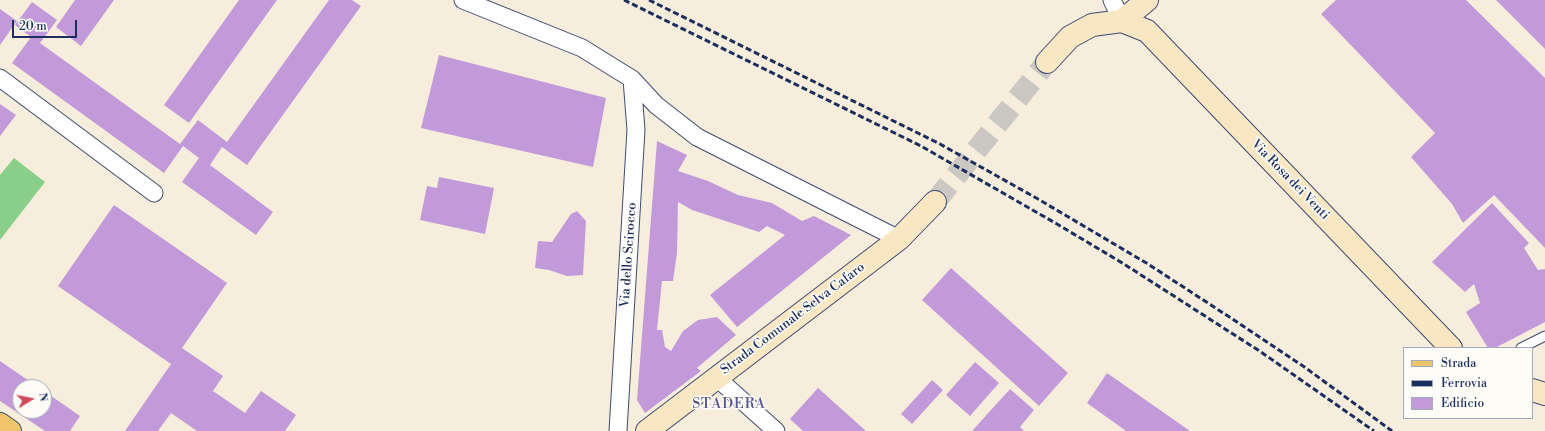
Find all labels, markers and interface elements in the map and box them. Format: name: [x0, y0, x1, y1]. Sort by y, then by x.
scale bar: [14, 12, 79, 38]
text: 20 m: [19, 19, 47, 34]
street label: Via Rosa dei Venti: [1248, 137, 1332, 223]
street label: Via dello Scirocco: [618, 202, 640, 308]
street label: Strada Comunale Selva Cafaro: [718, 260, 868, 378]
legend: [1403, 347, 1533, 419]
text: Strada: [1441, 356, 1476, 371]
text: Ferrovia: [1441, 376, 1487, 391]
north arrow: [12, 379, 52, 419]
text: N: [35, 392, 50, 403]
text: Edificio: [1441, 396, 1484, 411]
district label: STADERA: [692, 397, 766, 413]

